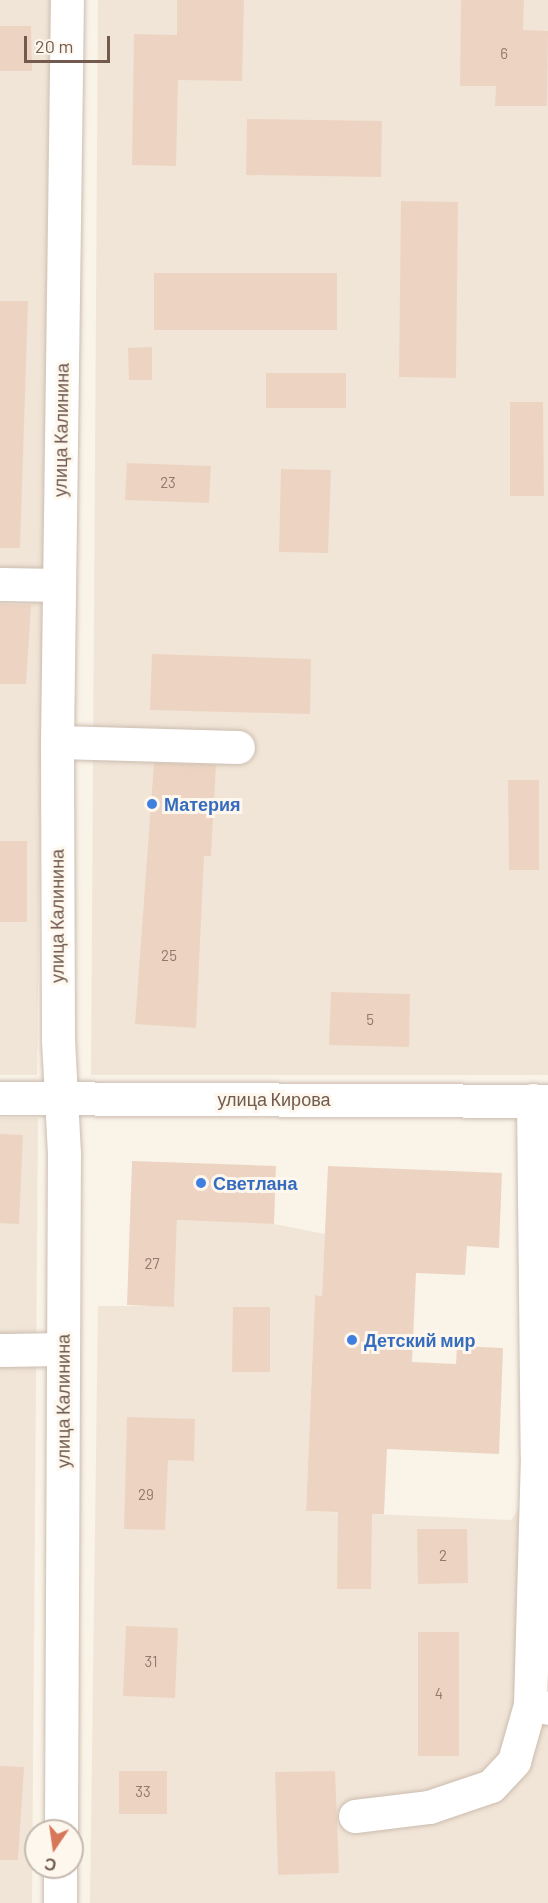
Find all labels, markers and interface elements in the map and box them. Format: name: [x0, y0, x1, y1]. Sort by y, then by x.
scale bar: [27, 24, 112, 62]
text: 20 m: [35, 35, 73, 57]
house number: 6: [500, 45, 508, 63]
street label: улица Калинина: [49, 363, 73, 497]
house number: 23: [160, 474, 176, 492]
place label: Материя: [164, 793, 241, 815]
marker: Материя: [145, 797, 159, 811]
street label: улица Калинина: [46, 849, 68, 983]
house number: 25: [161, 947, 177, 965]
house number: 5: [366, 1011, 374, 1029]
street label: улица Кирова: [217, 1088, 331, 1110]
place label: Светлана: [213, 1172, 298, 1194]
marker: Светлана: [194, 1176, 208, 1190]
house number: 27: [144, 1255, 160, 1273]
place label: Детский мир: [364, 1329, 476, 1351]
marker: Детский мир: [345, 1333, 359, 1347]
street label: улица Калинина: [52, 1334, 74, 1468]
house number: 29: [138, 1486, 154, 1504]
house number: 2: [439, 1547, 447, 1565]
house number: 31: [145, 1653, 157, 1671]
house number: 4: [435, 1685, 443, 1703]
house number: 33: [135, 1783, 151, 1801]
north arrow: [24, 1819, 84, 1879]
text: С: [43, 1855, 58, 1876]

